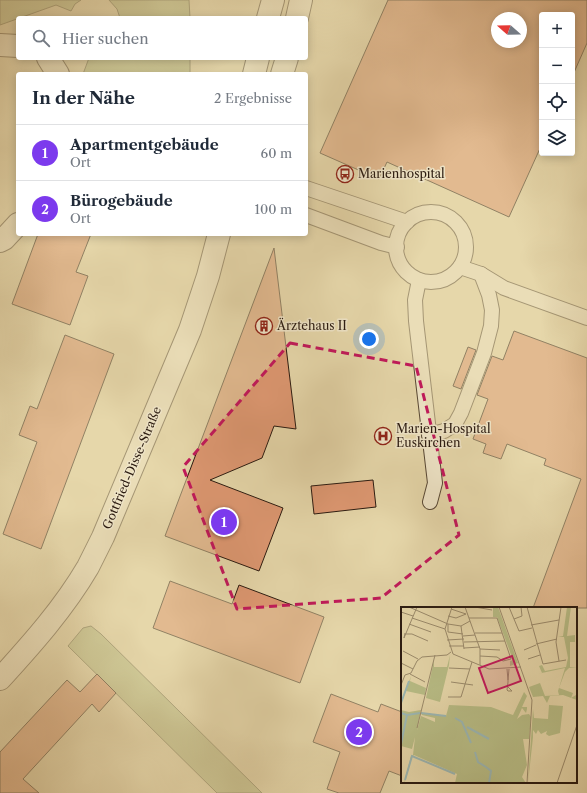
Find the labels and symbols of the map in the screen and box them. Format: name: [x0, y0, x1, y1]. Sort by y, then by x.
north arrow: [491, 12, 527, 48]
bus stop icon: Marienhospital: [335, 164, 355, 184]
place label: Marienhospital: [358, 166, 445, 181]
building icon: Ärztehaus II: [254, 316, 274, 336]
place label: Ärztehaus II: [276, 317, 347, 333]
your location: [359, 329, 379, 349]
street label: Gottfried-Disse-Straße: [99, 404, 164, 531]
place label: Marien-Hospital Euskirchen: [396, 421, 491, 450]
hospital icon: Marien-Hospital Euskirchen: [373, 426, 393, 446]
pin: 1: [211, 507, 237, 537]
inset map: [401, 607, 577, 783]
pin: 2: [346, 717, 372, 747]

